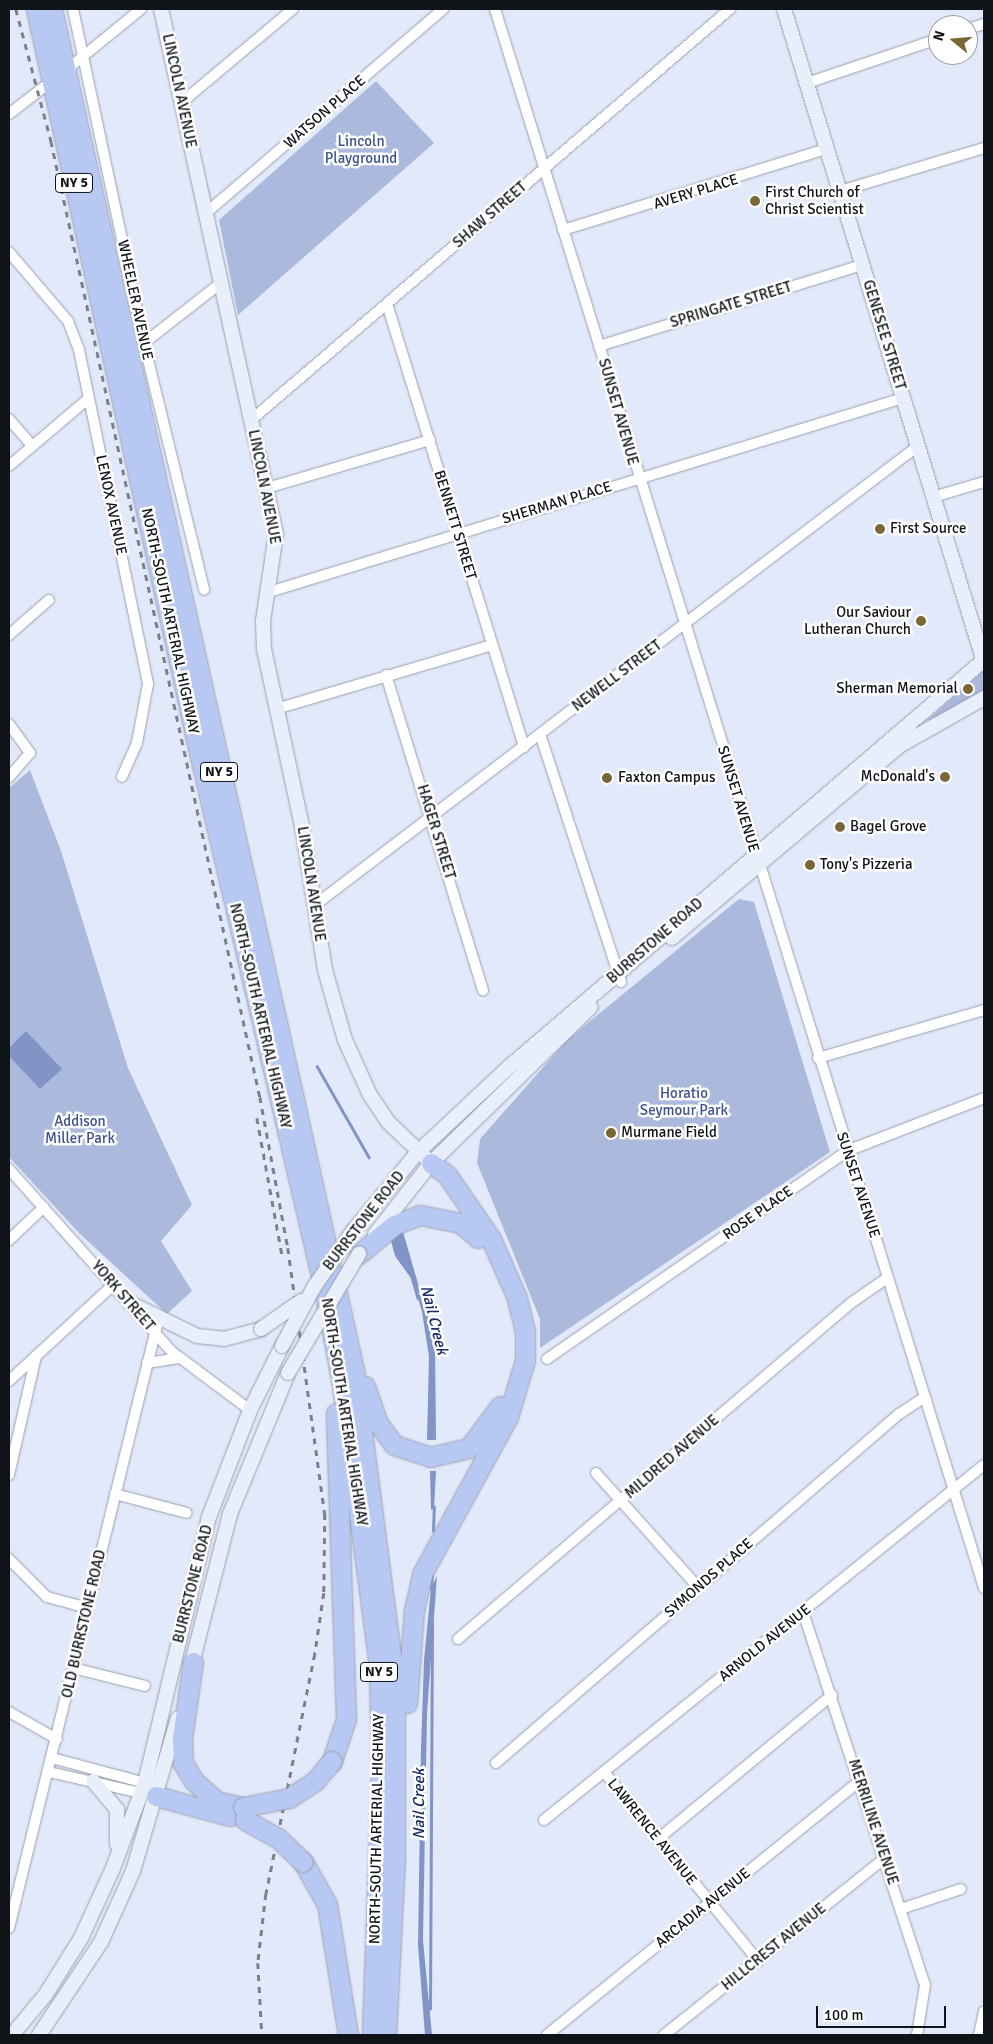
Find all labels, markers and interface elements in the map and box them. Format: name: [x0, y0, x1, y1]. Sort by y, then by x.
north arrow: [928, 15, 978, 65]
text: N: [930, 29, 949, 43]
street label: LINCOLN AVENUE: [158, 32, 200, 150]
street label: WATSON PLACE: [280, 72, 370, 152]
park label: Lincoln Playground: [325, 132, 397, 167]
street label: AVERY PLACE: [651, 171, 741, 213]
road number: NY 5: [54, 172, 94, 194]
street label: SHAW STREET: [449, 178, 531, 252]
place label: First Church of Christ Scientist: [765, 183, 864, 218]
marker: First Church of Christ Scientist: [749, 195, 761, 207]
street label: WHEELER AVENUE: [113, 238, 157, 362]
street label: SPRINGATE STREET: [668, 278, 794, 332]
street label: GENESEE STREET: [859, 278, 909, 392]
street label: SUNSET AVENUE: [594, 357, 642, 467]
street label: LINCOLN AVENUE: [244, 428, 284, 546]
street label: LENOX AVENUE: [92, 453, 130, 557]
street label: BENNETT STREET: [430, 468, 480, 582]
street label: SHERMAN PLACE: [500, 478, 614, 528]
street label: NORTH-SOUTH ARTERIAL HIGHWAY: [137, 506, 203, 736]
place label: First Source: [890, 520, 967, 538]
marker: First Source: [874, 523, 886, 535]
place label: Our Saviour Lutheran Church: [804, 603, 911, 638]
marker: Our Saviour Lutheran Church: [915, 615, 927, 627]
street label: NEWELL STREET: [569, 637, 665, 715]
place label: Sherman Memorial: [836, 680, 958, 698]
marker: Sherman Memorial: [962, 683, 974, 695]
street label: SUNSET AVENUE: [713, 744, 763, 854]
road number: NY 5: [199, 760, 239, 784]
place label: McDonald's: [861, 768, 935, 786]
place label: Faxton Campus: [618, 769, 715, 787]
marker: Faxton Campus: [600, 771, 614, 785]
marker: McDonald's: [939, 771, 951, 783]
street label: HAGER STREET: [413, 782, 459, 882]
place label: Bagel Grove: [850, 818, 926, 836]
marker: Bagel Grove: [834, 821, 846, 833]
street label: LINCOLN AVENUE: [293, 825, 329, 943]
place label: Tony's Pizzeria: [820, 856, 913, 874]
marker: Tony's Pizzeria: [804, 859, 816, 871]
street label: BURRSTONE ROAD: [603, 894, 707, 988]
street label: NORTH-SOUTH ARTERIAL HIGHWAY: [225, 902, 295, 1130]
park label: Horatio Seymour Park: [640, 1084, 728, 1119]
park label: Addison Miller Park: [45, 1112, 115, 1147]
place label: Murmane Field: [621, 1124, 717, 1142]
marker: Murmane Field: [605, 1127, 617, 1139]
street label: SUNSET AVENUE: [832, 1130, 884, 1240]
street label: BURRSTONE ROAD: [320, 1168, 408, 1274]
street label: ROSE PLACE: [719, 1182, 797, 1244]
street label: YORK STREET: [88, 1257, 158, 1335]
water label: Nail Creek: [416, 1283, 452, 1357]
street label: NORTH-SOUTH ARTERIAL HIGHWAY: [317, 1297, 371, 1527]
street label: MILDRED AVENUE: [621, 1411, 723, 1503]
street label: BURRSTONE ROAD: [170, 1523, 216, 1645]
street label: SYMONDS PLACE: [661, 1535, 757, 1621]
street label: OLD BURRSTONE ROAD: [58, 1548, 110, 1700]
street label: ARNOLD AVENUE: [715, 1600, 815, 1686]
road number: NY 5: [359, 1660, 399, 1684]
street label: NORTH-SOUTH ARTERIAL HIGHWAY: [366, 1714, 388, 1944]
street label: MERRILINE AVENUE: [844, 1757, 902, 1887]
water label: Nail Creek: [409, 1769, 429, 1839]
street label: LAWRENCE AVENUE: [603, 1775, 701, 1889]
street label: ARCADIA AVENUE: [652, 1864, 754, 1952]
street label: HILLCREST AVENUE: [718, 1899, 830, 1995]
scale bar: [818, 1996, 948, 2028]
text: 100 m: [824, 2006, 864, 2024]

